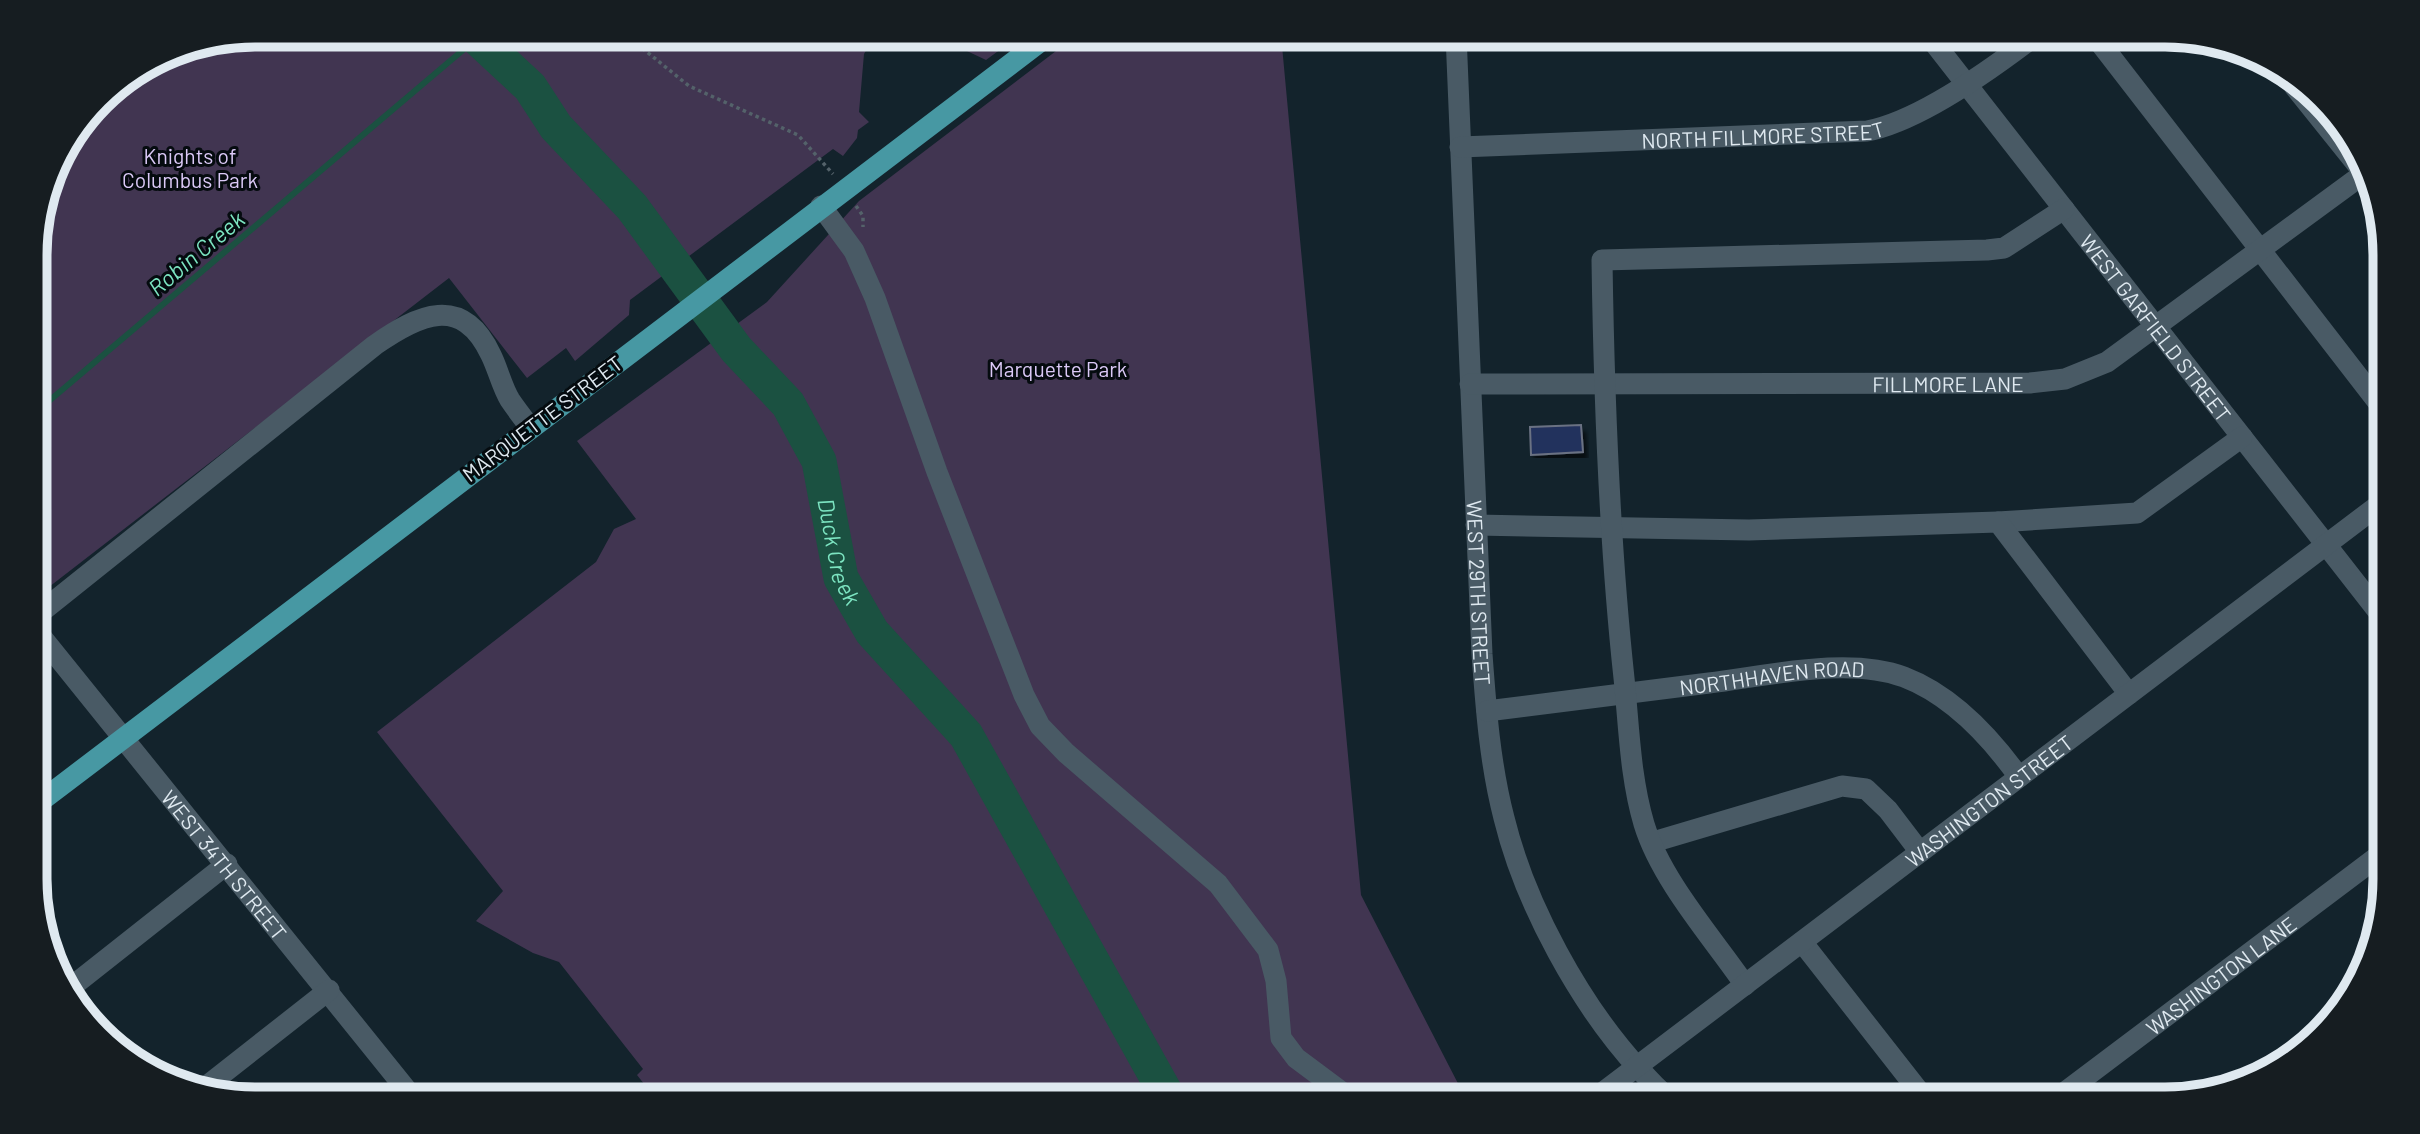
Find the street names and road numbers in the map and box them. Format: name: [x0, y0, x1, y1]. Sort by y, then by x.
street label: NORTH FILLMORE STREET: [1641, 115, 1887, 152]
street label: WEST GARFIELD STREET: [2076, 229, 2237, 426]
street label: MARQUETTE STREET: [457, 350, 627, 486]
street label: FILLMORE LANE: [1872, 371, 2024, 396]
street label: WEST 29TH STREET: [1463, 500, 1497, 686]
street label: NORTHHAVEN ROAD: [1678, 655, 1865, 699]
street label: WASHINGTON STREET: [1900, 729, 2077, 872]
street label: WEST 34TH STREET: [157, 784, 293, 944]
street label: WASHINGTON LANE: [2141, 910, 2300, 1040]

